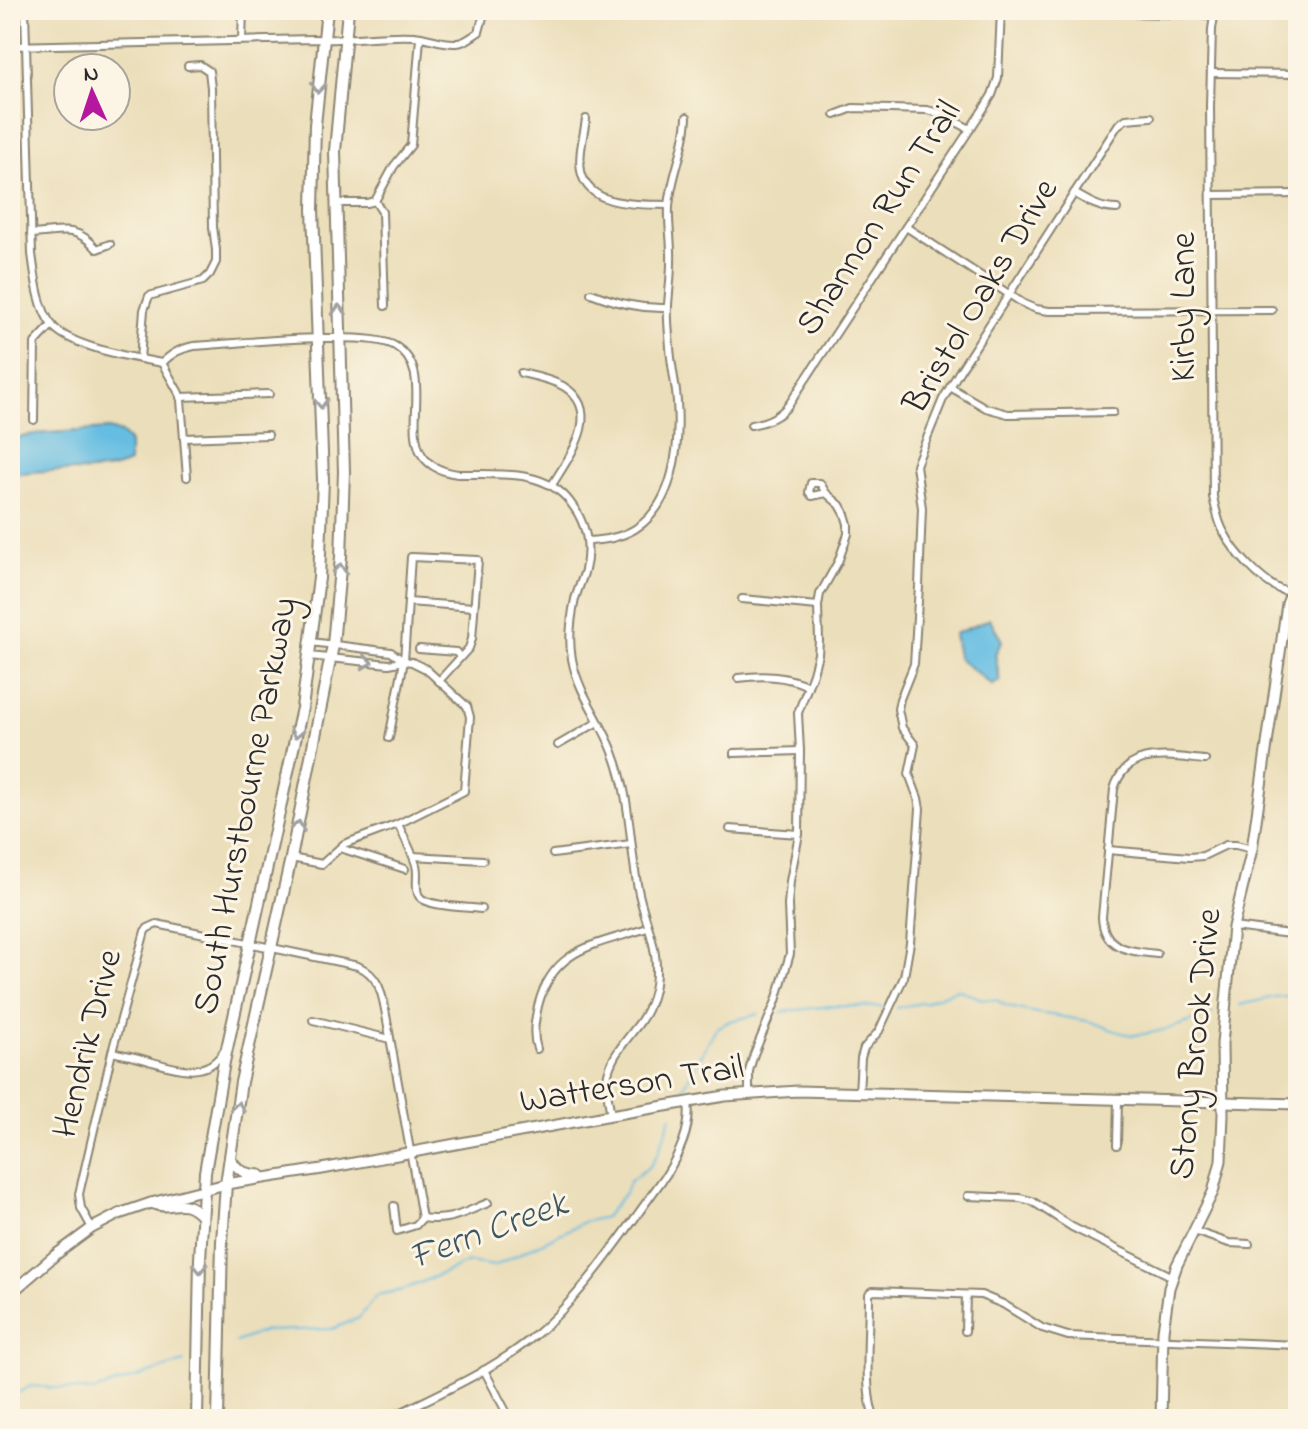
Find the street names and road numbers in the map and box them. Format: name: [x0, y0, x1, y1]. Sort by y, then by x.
street label: Shannon Run Trail: [784, 91, 976, 347]
street label: Bristol Oaks Drive: [890, 168, 1074, 426]
street label: Kirby Lane: [1159, 231, 1212, 382]
street label: South Hurstbourne Parkway: [181, 593, 313, 1019]
street label: Stony Brook Drive: [1156, 905, 1238, 1182]
street label: Hendrik Drive: [40, 943, 138, 1144]
street label: Watterson Trail: [516, 1042, 748, 1130]

